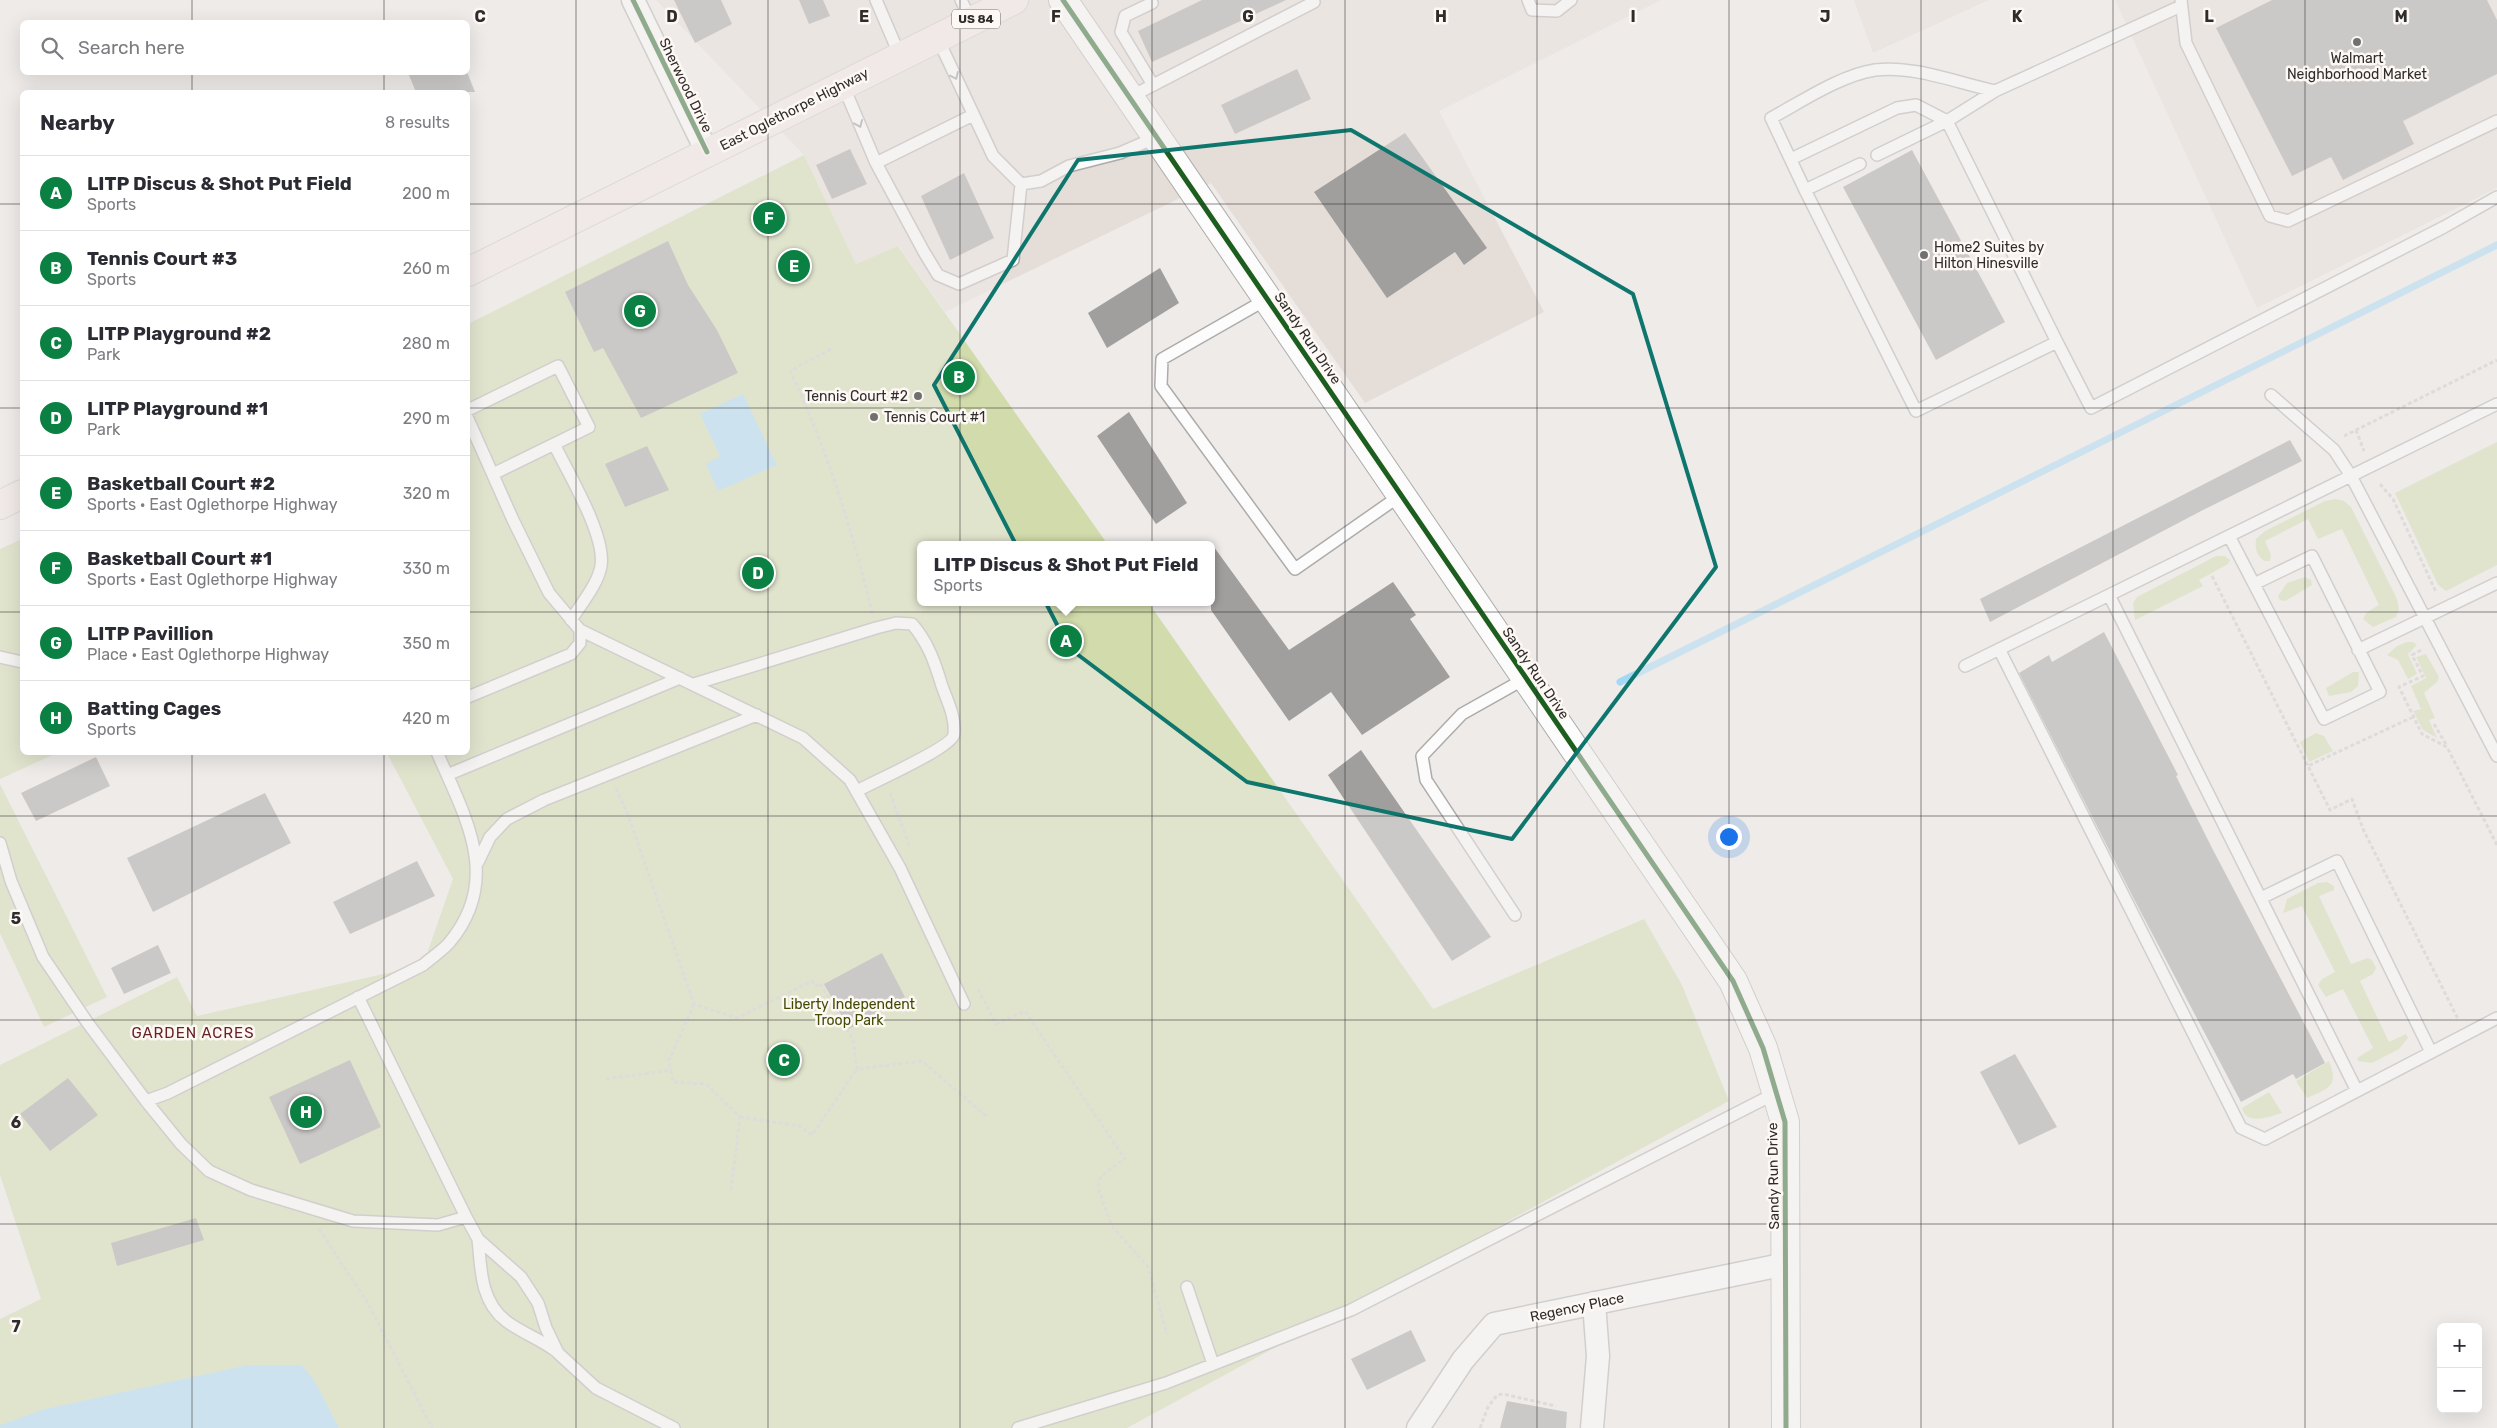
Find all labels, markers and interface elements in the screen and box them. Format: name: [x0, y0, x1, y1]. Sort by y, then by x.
text: C: [474, 7, 486, 26]
text: D: [666, 7, 678, 26]
text: E: [859, 7, 869, 26]
text: F: [1051, 7, 1061, 26]
text: G: [1242, 7, 1254, 26]
text: H: [1435, 7, 1447, 26]
text: I: [1630, 7, 1636, 26]
text: J: [1820, 7, 1830, 26]
text: K: [2012, 7, 2023, 26]
text: L: [2204, 7, 2214, 26]
text: M: [2394, 7, 2408, 26]
road number: US 84: [952, 10, 1000, 28]
search box: [20, 20, 470, 75]
icon: search: [38, 34, 66, 62]
street label: Sherwood Drive: [655, 35, 716, 135]
text: Search here: [78, 36, 185, 59]
marker: Walmart Neighborhood Market: [2351, 36, 2363, 48]
place label: Walmart Neighborhood Market: [2287, 50, 2428, 83]
street label: East Oglethorpe Highway: [717, 64, 872, 154]
one-way arrow: [949, 71, 960, 80]
text: Nearby: [40, 110, 115, 135]
text: 8 results: [385, 113, 450, 132]
one-way arrow: [853, 119, 864, 128]
text: LITP Discus & Shot Put Field: [87, 172, 352, 195]
text: A: [50, 184, 62, 203]
text: 200 m: [402, 184, 450, 203]
text: Sports: [87, 195, 136, 214]
pin: F: [753, 199, 785, 237]
place label: Home2 Suites by Hilton Hinesville: [1934, 239, 2044, 272]
text: Tennis Court #3: [87, 247, 237, 270]
pin: E: [778, 247, 810, 285]
marker: Home2 Suites by Hilton Hinesville: [1918, 249, 1930, 261]
text: B: [50, 259, 62, 278]
text: 260 m: [403, 259, 450, 278]
text: Sports: [87, 270, 136, 289]
street label: Sandy Run Drive: [1271, 289, 1345, 388]
pin: G: [624, 292, 656, 330]
text: LITP Playground #2: [87, 322, 271, 345]
text: C: [50, 334, 62, 353]
text: 280 m: [402, 334, 450, 353]
text: Park: [87, 345, 120, 364]
pin: B: [943, 358, 975, 396]
place label: Tennis Court #2: [804, 388, 908, 405]
marker: Tennis Court #2: [912, 390, 924, 402]
text: LITP Playground #1: [87, 397, 268, 420]
text: D: [50, 409, 62, 428]
text: 290 m: [403, 409, 450, 428]
place label: Tennis Court #1: [884, 409, 985, 426]
marker: Tennis Court #1: [868, 411, 880, 423]
text: Park: [87, 420, 120, 439]
text: Basketball Court #2: [87, 472, 275, 495]
text: E: [51, 484, 61, 503]
text: 320 m: [403, 484, 450, 503]
text: Sports · East Oglethorpe Highway: [87, 495, 338, 514]
popup: [917, 541, 1215, 606]
text: Basketball Court #1: [87, 547, 272, 570]
text: LITP Discus & Shot Put Field: [934, 553, 1198, 576]
pin: D: [742, 554, 774, 592]
text: F: [51, 559, 61, 578]
text: 330 m: [402, 559, 450, 578]
text: Sports · East Oglethorpe Highway: [87, 570, 338, 589]
text: Sports: [934, 576, 983, 595]
text: LITP Pavillion: [87, 622, 213, 645]
pin: A: [1050, 622, 1082, 660]
street label: Sandy Run Drive: [1499, 624, 1573, 723]
text: G: [50, 634, 62, 653]
text: 350 m: [403, 634, 450, 653]
text: Place · East Oglethorpe Highway: [87, 645, 329, 664]
text: Batting Cages: [87, 697, 221, 720]
text: H: [50, 709, 62, 728]
text: 420 m: [402, 709, 450, 728]
text: Sports: [87, 720, 136, 739]
your location: [1716, 824, 1742, 850]
text: 5: [11, 909, 21, 928]
park label: Liberty Independent Troop Park: [783, 996, 916, 1029]
district label: GARDEN ACRES: [131, 1024, 255, 1042]
pin: C: [768, 1041, 800, 1079]
pin: H: [290, 1093, 322, 1131]
text: 6: [11, 1113, 21, 1132]
street label: Sandy Run Drive: [1764, 1122, 1783, 1230]
street label: Regency Place: [1529, 1289, 1626, 1326]
text: 7: [11, 1317, 21, 1336]
map controls: [2437, 1323, 2482, 1413]
button: +: [2437, 1323, 2482, 1368]
button: −: [2437, 1368, 2482, 1413]

